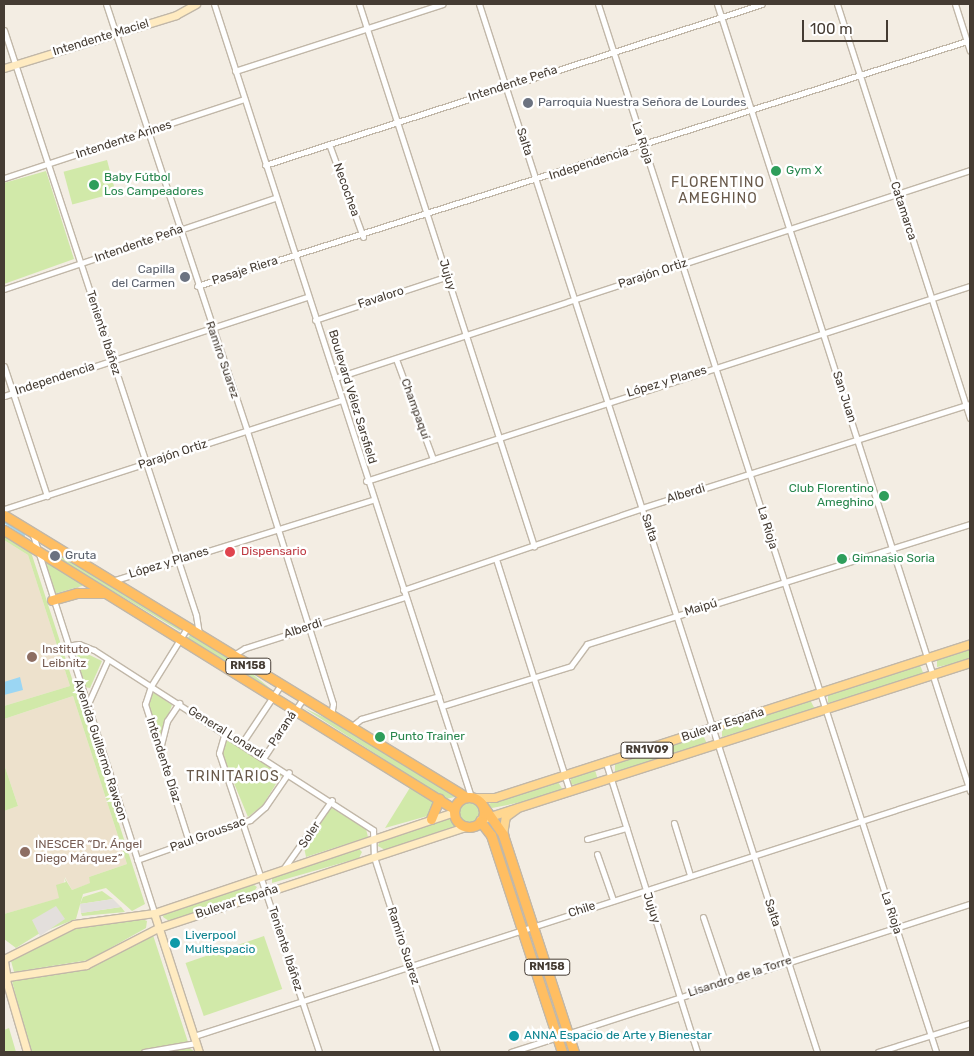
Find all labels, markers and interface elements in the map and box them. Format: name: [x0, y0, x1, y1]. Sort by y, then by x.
scale bar: [804, 10, 890, 42]
street label: Intendente Maciel: [51, 17, 151, 59]
text: 100 m: [810, 20, 852, 38]
street label: Intendente Peña: [467, 63, 559, 105]
place label: Parroquia Nuestra Señora de Lourdes: [538, 96, 746, 110]
marker: Parroquia Nuestra Señora de Lourdes: [522, 97, 534, 109]
street label: Intendente Arines: [74, 118, 174, 162]
street label: La Rioja: [628, 120, 656, 166]
street label: Salta: [513, 126, 535, 158]
street label: Independencia: [547, 144, 631, 184]
street label: Necochea: [330, 161, 362, 219]
place label: Gym X: [786, 164, 822, 178]
marker: Gym X: [770, 165, 782, 177]
place label: Baby Fútbol Los Campeadores: [104, 171, 204, 199]
district label: FLORENTINO AMEGHINO: [670, 175, 766, 208]
marker: Baby Fútbol Los Campeadores: [88, 179, 100, 191]
street label: Catamarca: [887, 180, 919, 242]
street label: Intendente Peña: [93, 222, 185, 266]
street label: Pasaje Riera: [210, 254, 280, 288]
street label: Parajón Ortiz: [617, 256, 689, 292]
street label: Jujuy: [435, 258, 459, 292]
place label: Capilla del Carmen: [111, 263, 175, 291]
marker: Capilla del Carmen: [179, 271, 191, 283]
street label: Favaloro: [356, 284, 406, 312]
street label: Teniente Ibáñez: [83, 289, 123, 377]
street label: Ramiro Suarez: [202, 319, 242, 401]
street label: Boulevard Vélez Sarsfield: [325, 328, 379, 466]
street label: Independencia: [13, 359, 97, 399]
street label: López y Planes: [625, 363, 709, 401]
street label: San Juan: [829, 370, 859, 424]
street label: Champaquí: [397, 377, 433, 441]
street label: Parajón Ortiz: [137, 437, 209, 473]
street label: Alberdi: [665, 481, 707, 507]
place label: Club Florentino Ameghino: [789, 482, 874, 510]
marker: Club Florentino Ameghino: [878, 490, 890, 502]
street label: La Rioja: [754, 505, 780, 551]
street label: Salta: [638, 512, 660, 544]
street label: López y Planes: [127, 544, 211, 582]
marker: Dispensario: [223, 545, 237, 559]
place label: Dispensario: [241, 545, 307, 559]
place label: Gruta: [65, 549, 96, 563]
marker: Gruta: [49, 550, 61, 562]
place label: Gimnasio Soria: [852, 552, 935, 566]
marker: Gimnasio Soria: [836, 553, 848, 565]
street label: Maipú: [683, 596, 719, 620]
street label: Alberdi: [282, 616, 324, 642]
place label: Instituto Leibnitz: [42, 643, 90, 671]
marker: Instituto Leibnitz: [26, 651, 38, 663]
road number: RN158: [224, 658, 272, 674]
street label: Avenida Guillermo Rawson: [70, 677, 130, 823]
street label: General Lonardi: [185, 704, 267, 762]
street label: Bulevar España: [680, 705, 766, 745]
street label: Paraná: [266, 709, 300, 749]
street label: Intendente Díaz: [142, 716, 184, 804]
place label: Punto Trainer: [390, 730, 465, 744]
marker: Punto Trainer: [374, 731, 386, 743]
road number: RN1V09: [620, 742, 674, 758]
district label: TRINITARIOS: [185, 769, 281, 785]
street label: Paul Groussac: [168, 815, 248, 855]
street label: Soler: [296, 819, 324, 851]
place label: INESCER “Dr. Ángel Diego Márquez”: [35, 838, 142, 866]
marker: INESCER “Dr. Ángel Diego Márquez”: [19, 846, 31, 858]
street label: Bulevar España: [194, 882, 280, 922]
street label: La Rioja: [877, 890, 905, 936]
street label: Jujuy: [639, 891, 663, 925]
street label: Salta: [761, 897, 783, 929]
street label: Chile: [567, 899, 597, 921]
street label: Teniente Ibáñez: [265, 905, 305, 993]
street label: Ramiro Suarez: [384, 905, 422, 987]
place label: Liverpool Multiespacio: [185, 929, 255, 957]
marker: Liverpool Multiespacio: [169, 937, 181, 949]
street label: Lisandro de la Torre: [686, 953, 794, 1001]
road number: RN158: [523, 959, 571, 976]
place label: ANNA Espacio de Arte y Bienestar: [524, 1029, 713, 1043]
marker: ANNA Espacio de Arte y Bienestar: [508, 1030, 520, 1042]

